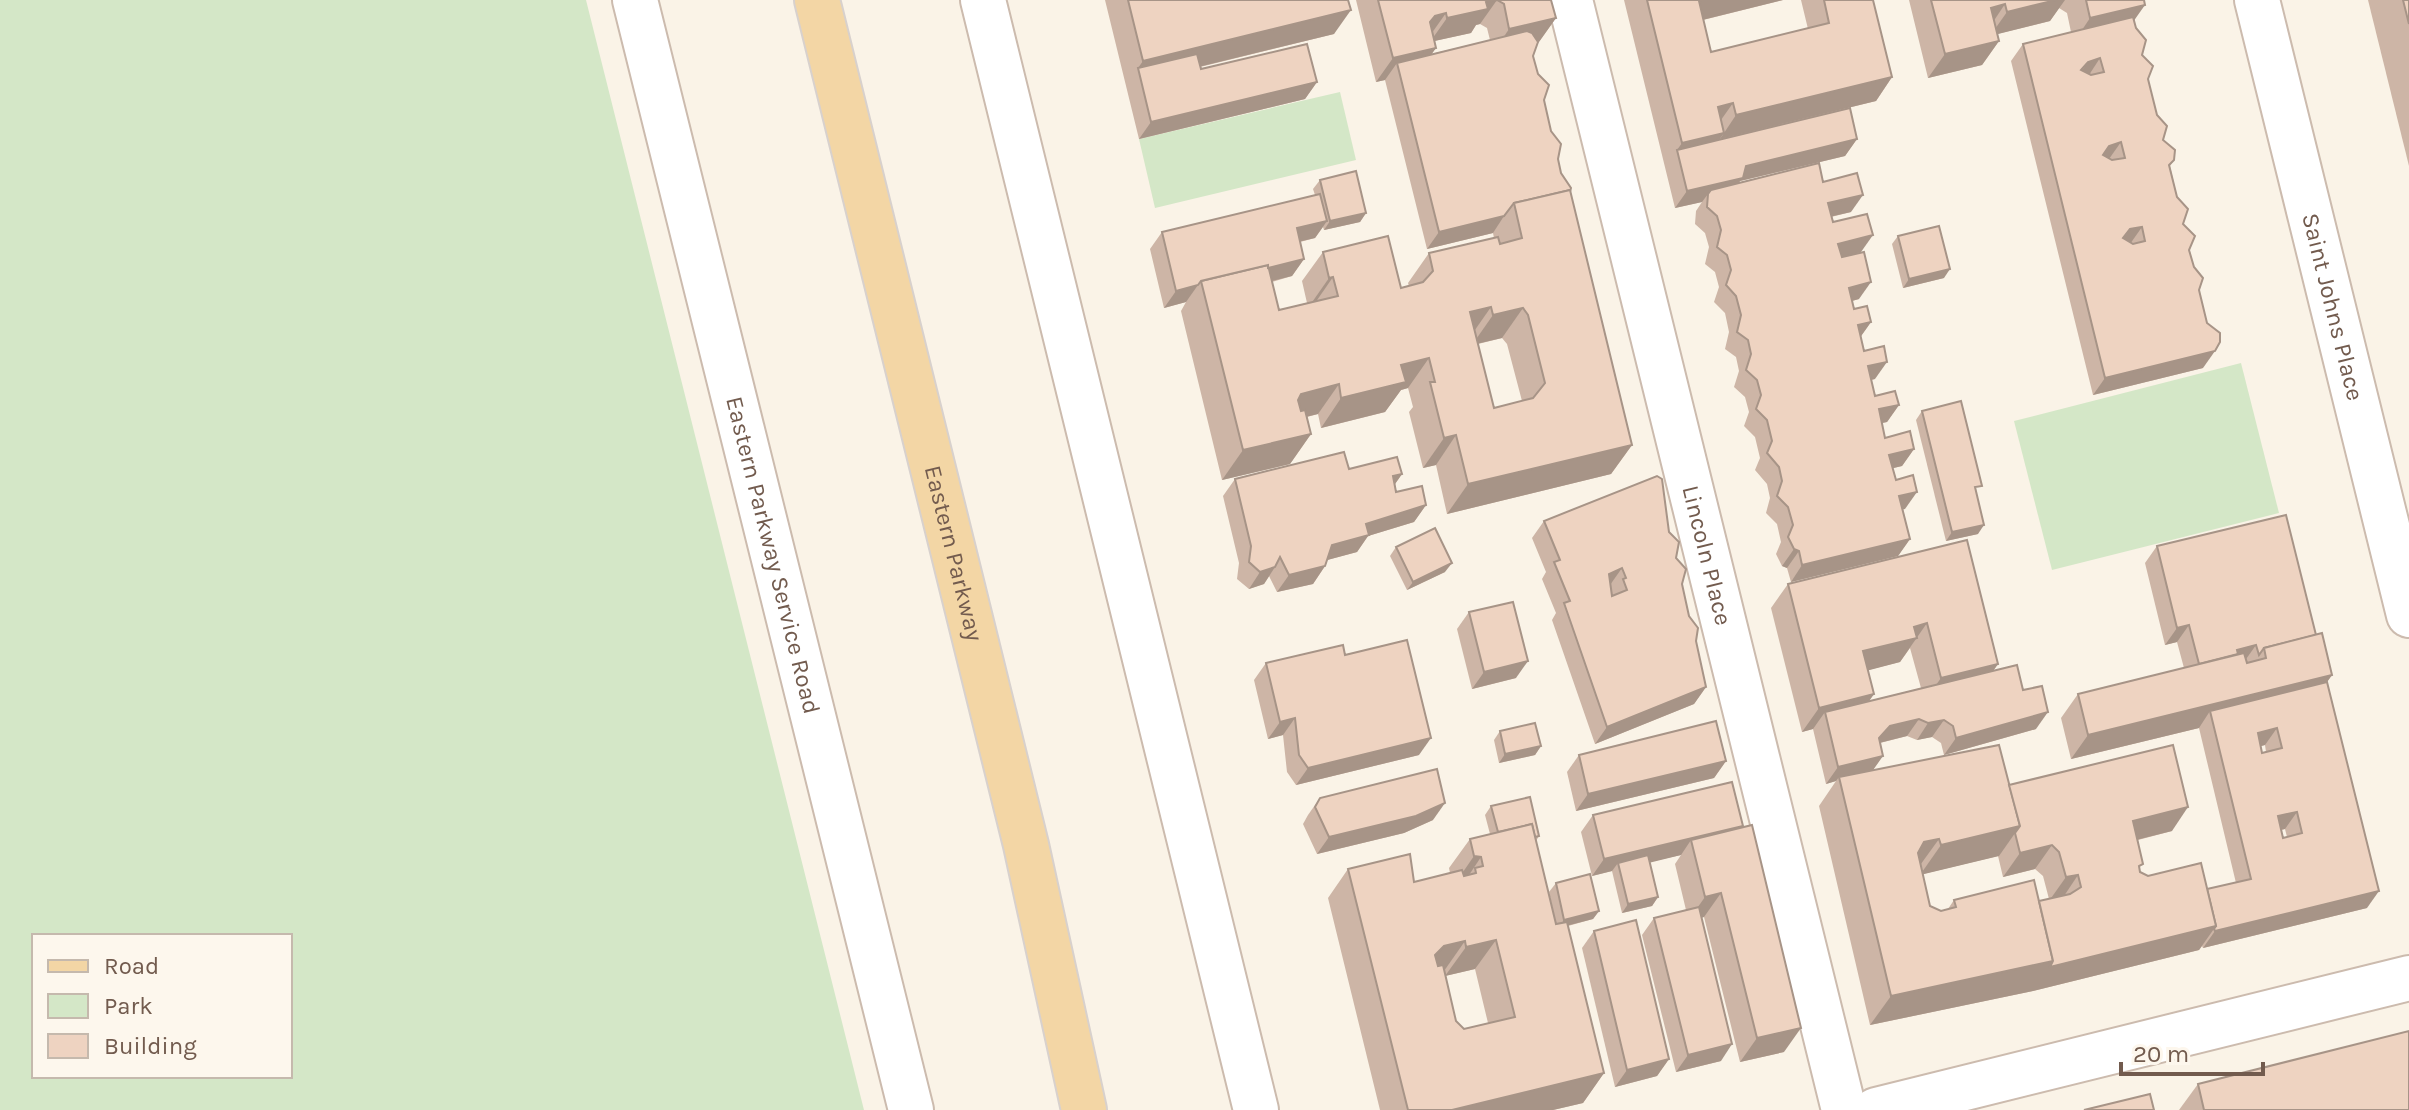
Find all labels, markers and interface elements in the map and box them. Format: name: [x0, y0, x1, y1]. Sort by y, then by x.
street label: Saint Johns Place: [2296, 210, 2369, 403]
street label: Eastern Parkway Service Road: [720, 393, 826, 717]
street label: Eastern Parkway: [919, 463, 989, 644]
street label: Lincoln Place: [1676, 482, 1738, 628]
legend: [32, 934, 292, 1078]
text: Road: [104, 952, 159, 980]
text: Park: [104, 992, 153, 1020]
scale bar: [2121, 1026, 2263, 1076]
text: Building: [104, 1032, 197, 1060]
text: 20 m: [2133, 1040, 2189, 1068]

